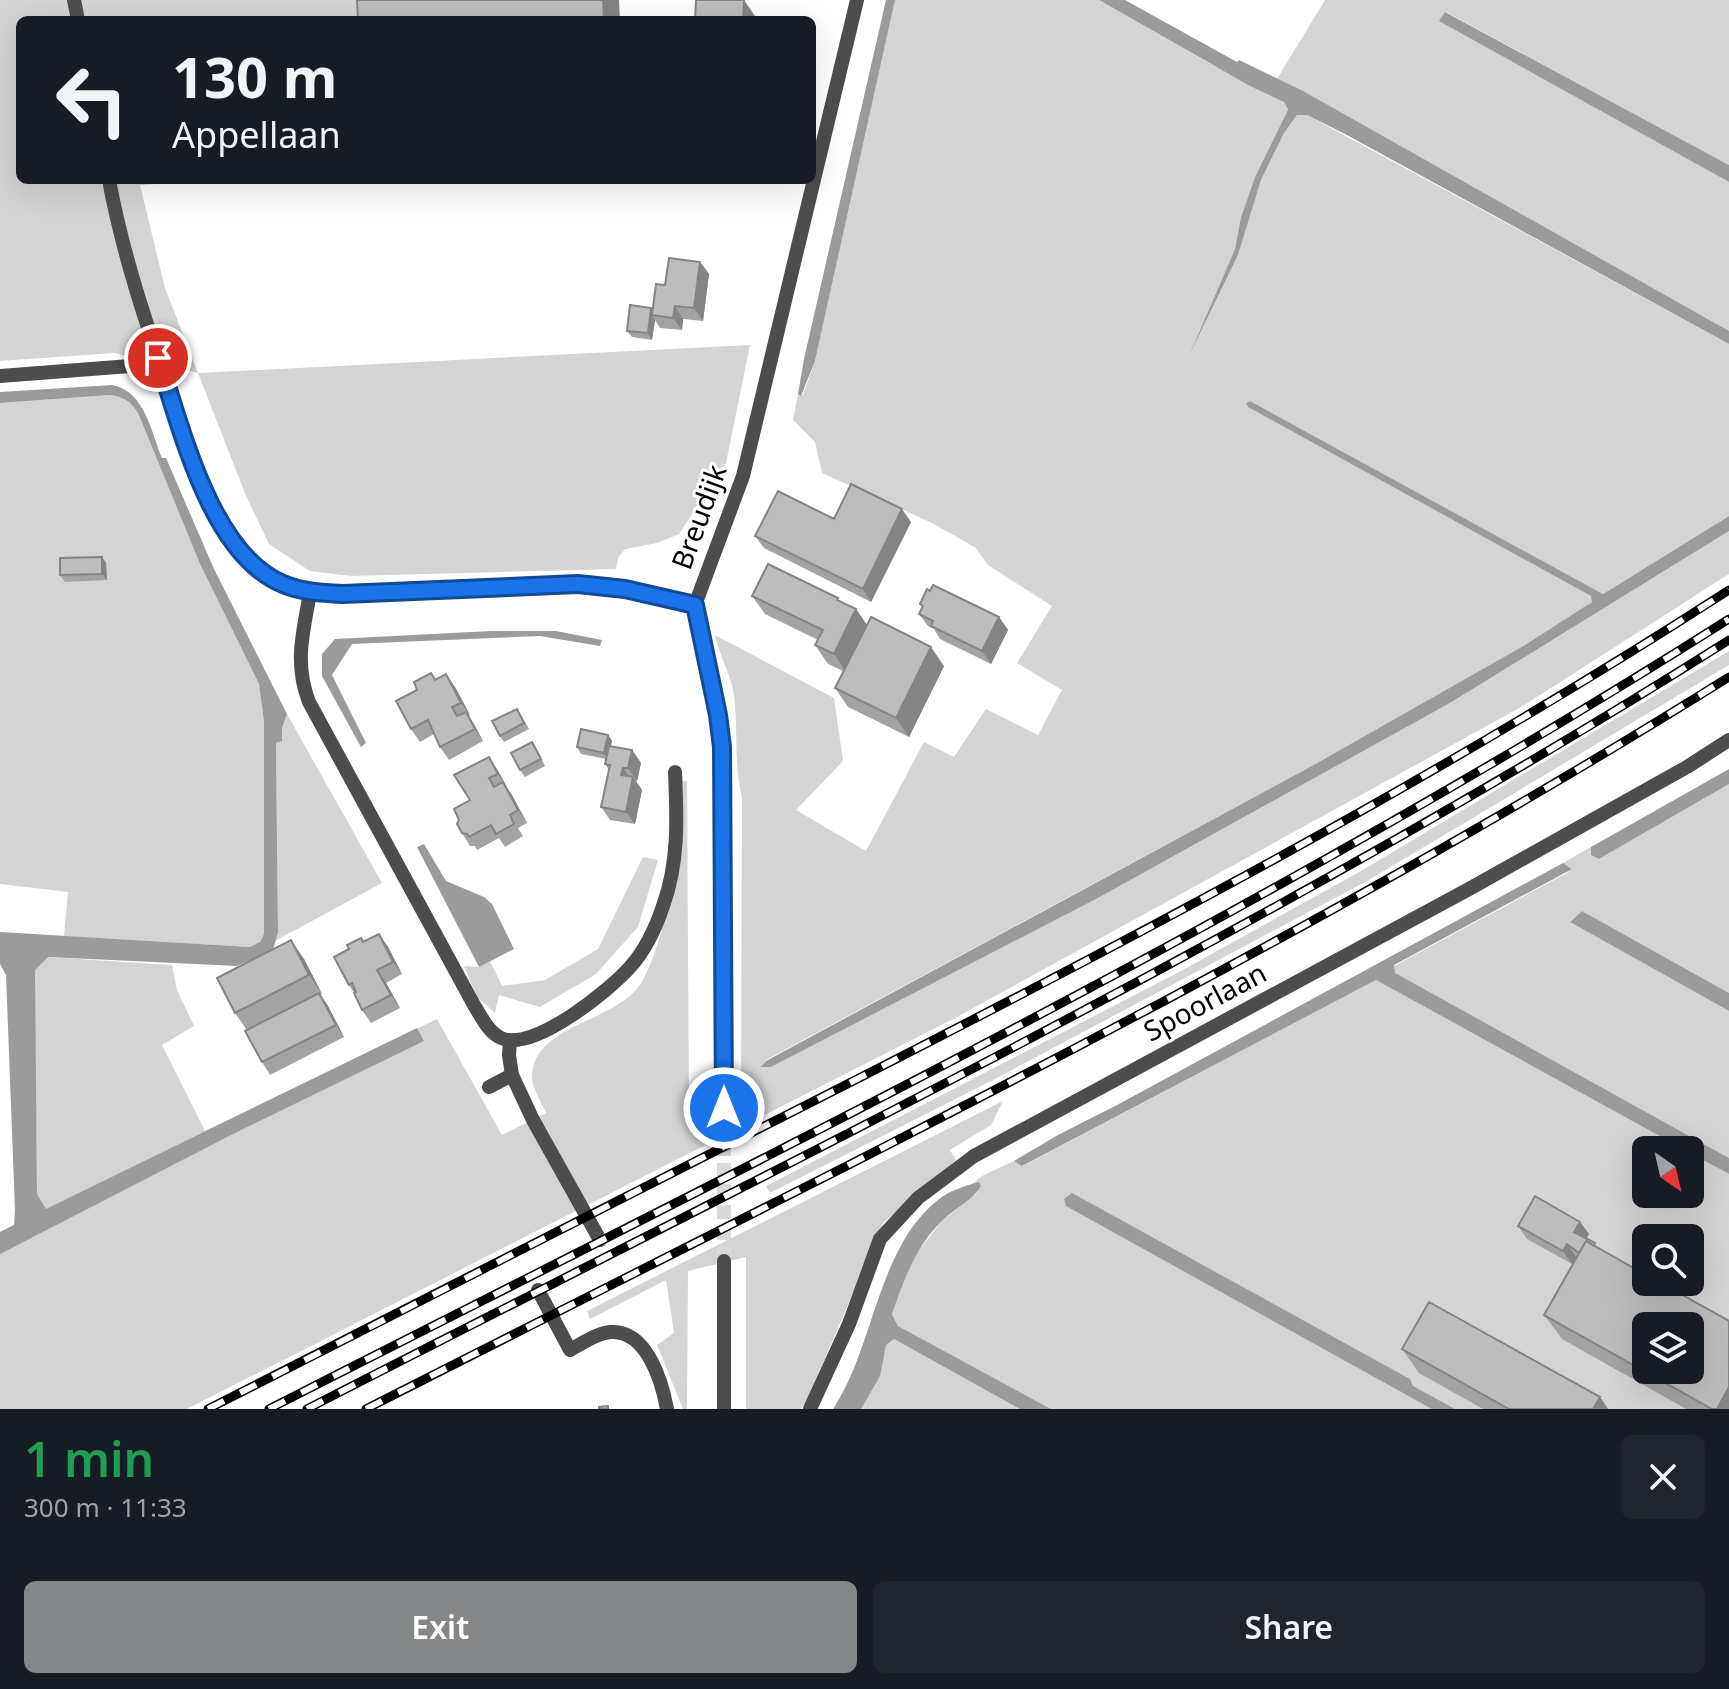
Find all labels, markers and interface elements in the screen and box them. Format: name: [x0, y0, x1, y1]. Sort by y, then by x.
text: 130 m: [172, 38, 337, 114]
icon: left: [40, 48, 144, 152]
text: Appellaan: [172, 110, 341, 159]
pin: [124, 324, 192, 392]
icon: arrive: [136, 336, 180, 380]
street label: Breudijk: [662, 459, 735, 574]
street label: Spoorlaan: [1136, 953, 1273, 1049]
position arrow: [682, 1066, 766, 1150]
north arrow: [1632, 1136, 1704, 1208]
map controls: [1632, 1136, 1704, 1384]
button: search: [1632, 1224, 1704, 1296]
button: layers: [1632, 1312, 1704, 1384]
text: 1 min: [24, 1426, 154, 1491]
button: close: [1621, 1435, 1705, 1519]
text: 300 m · 11:33: [24, 1489, 187, 1525]
button: Exit: [24, 1581, 857, 1673]
button: Share: [873, 1581, 1705, 1673]

